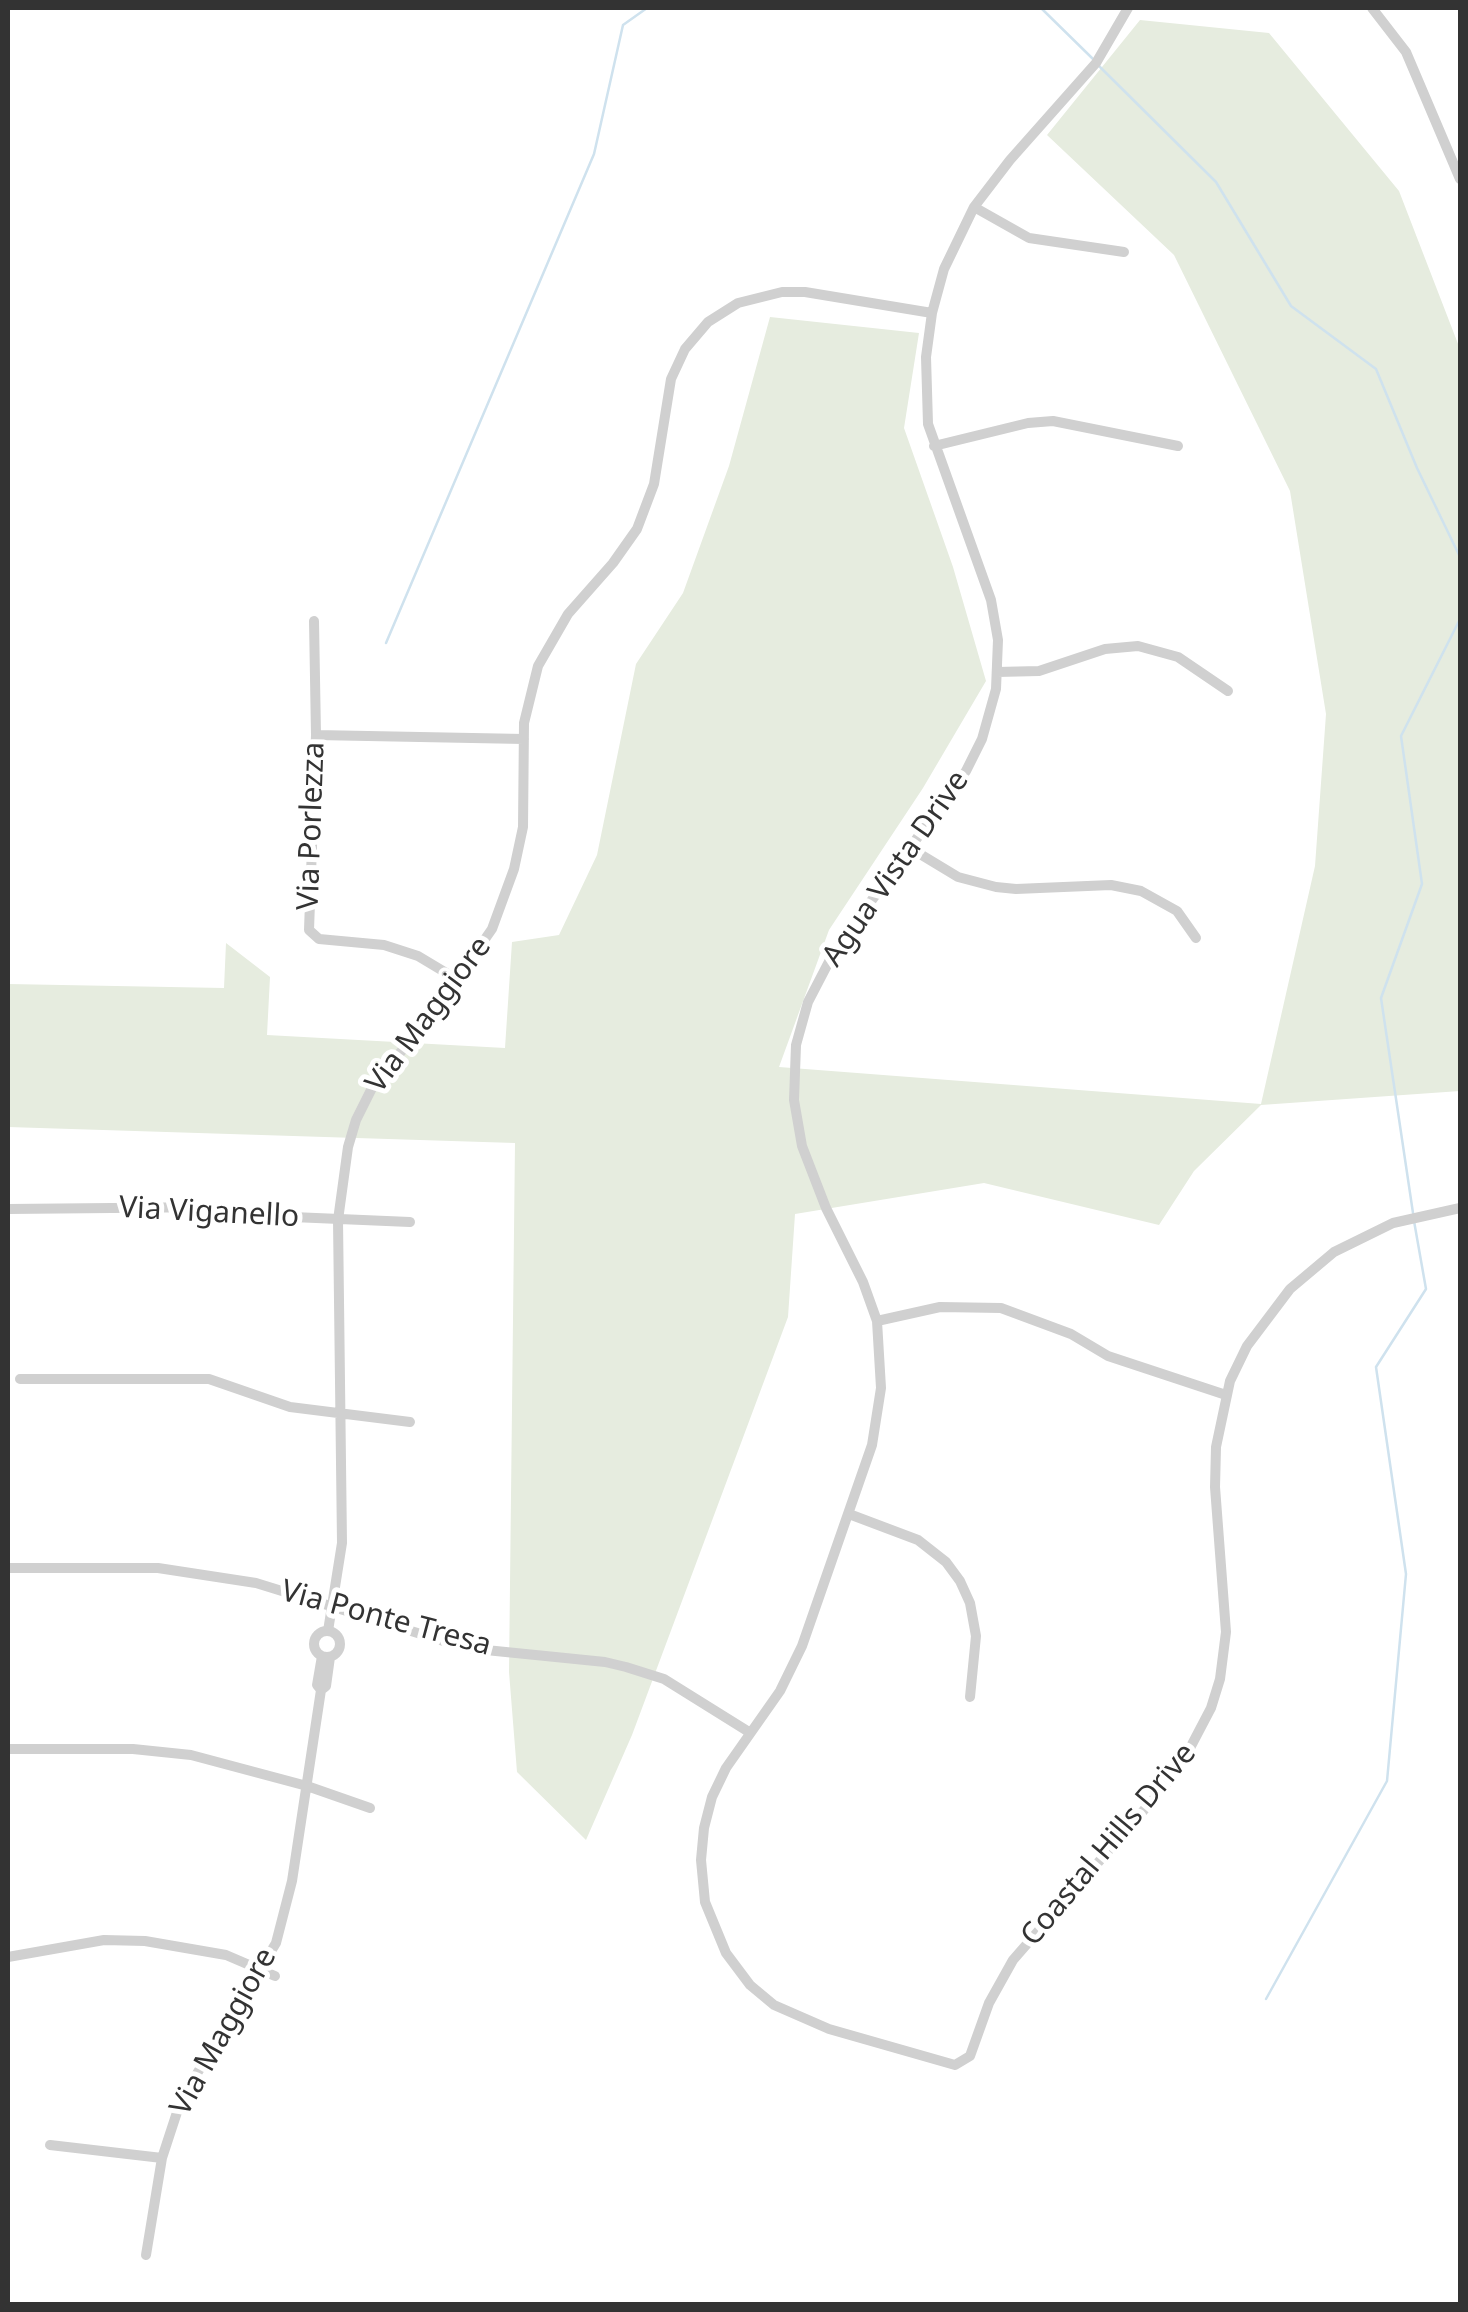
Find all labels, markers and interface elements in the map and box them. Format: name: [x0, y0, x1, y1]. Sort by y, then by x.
street label: Via Porlezza: [291, 741, 333, 911]
street label: Agua Vista Drive: [815, 764, 977, 974]
street label: Via Maggiore: [359, 930, 499, 1100]
street label: Via Viganello: [118, 1190, 300, 1236]
street label: Via Ponte Tresa: [277, 1574, 495, 1664]
street label: Coastal Hills Drive: [1014, 1736, 1204, 1954]
street label: Via Maggiore: [163, 1942, 285, 2122]

